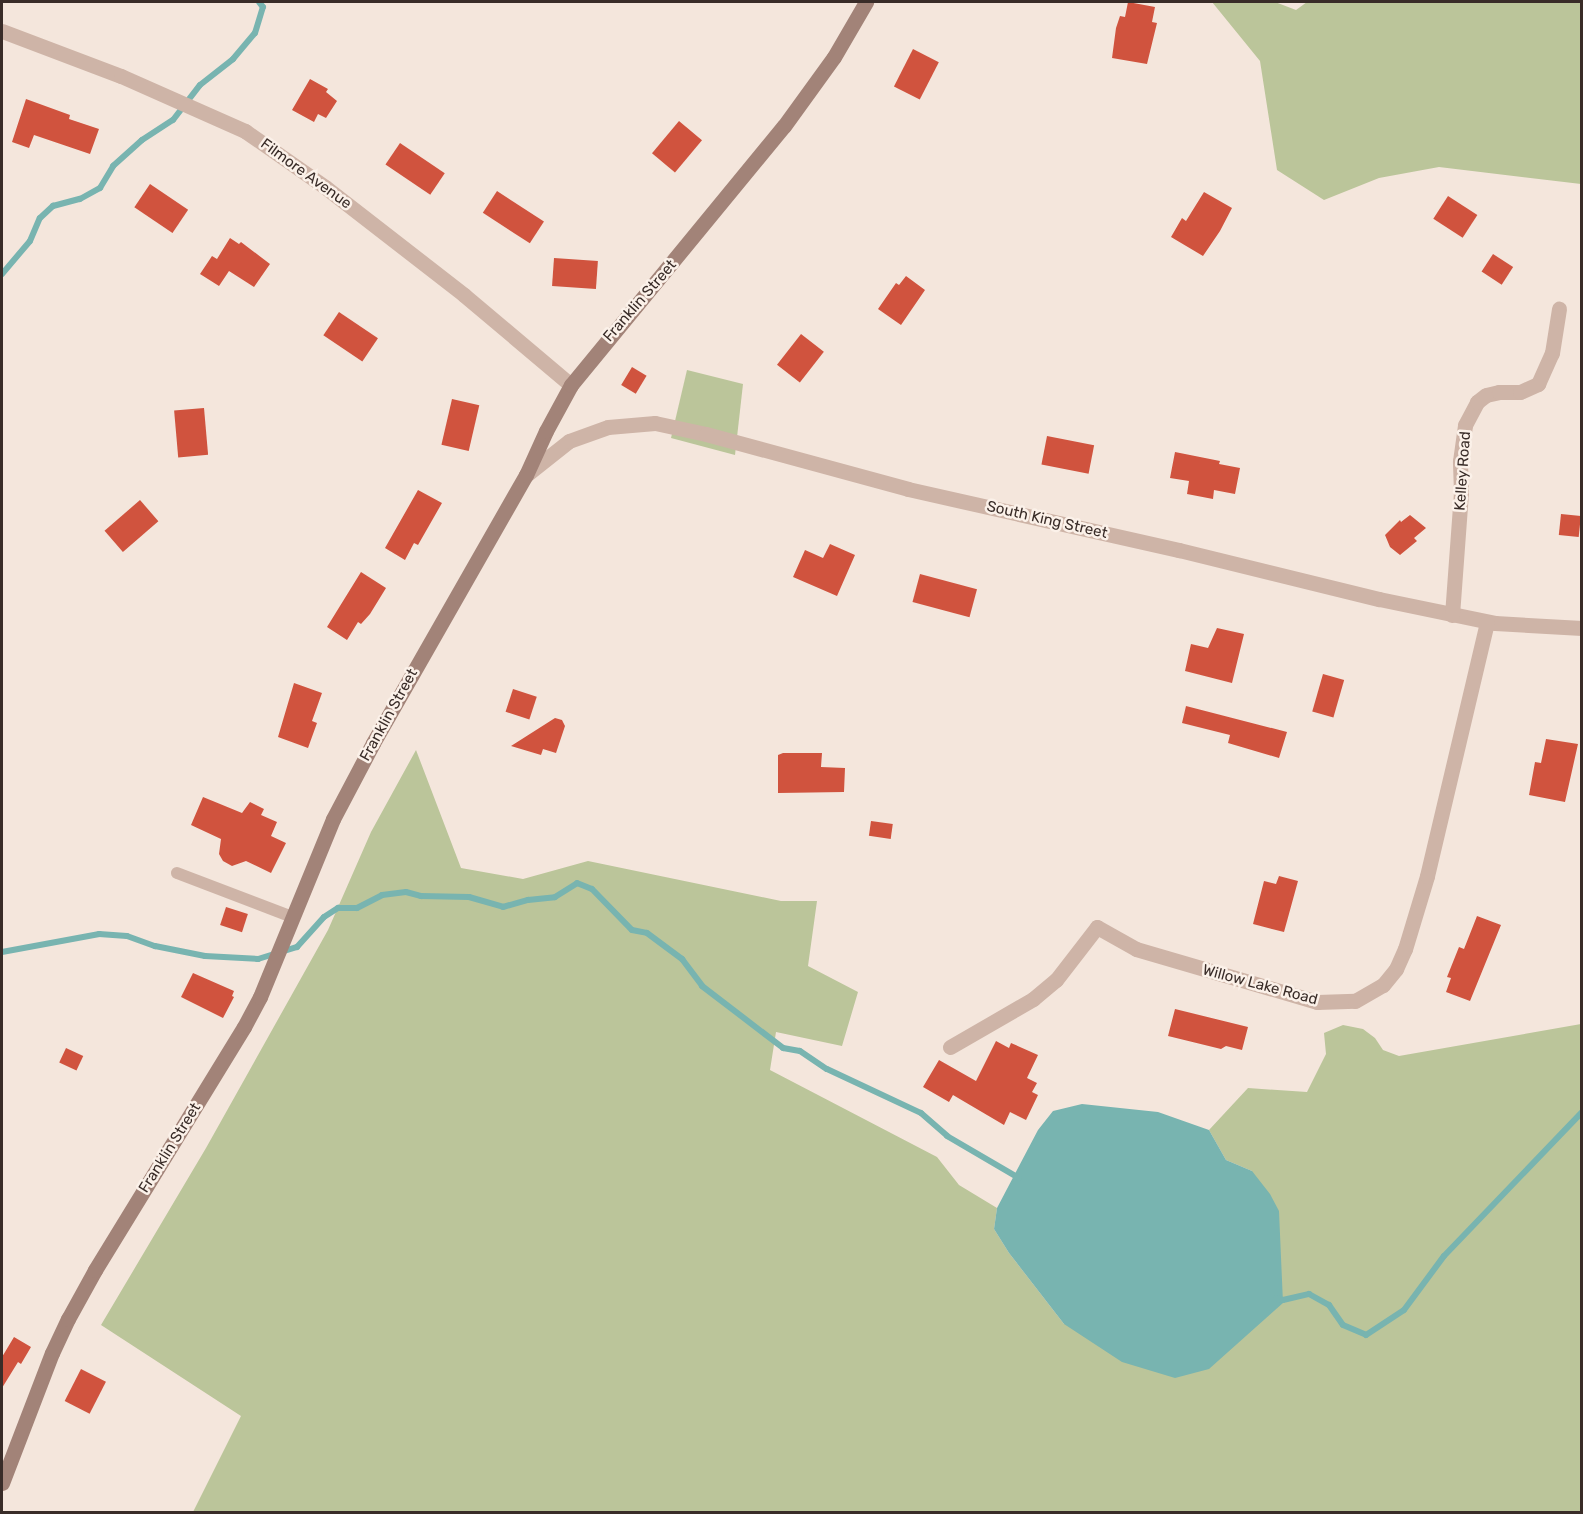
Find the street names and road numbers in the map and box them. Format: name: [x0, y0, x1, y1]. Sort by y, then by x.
street label: Filmore Avenue: [257, 135, 355, 213]
street label: Franklin Street: [600, 256, 680, 346]
street label: Kelley Road: [1451, 431, 1475, 511]
street label: South King Street: [985, 497, 1109, 543]
street label: Franklin Street: [356, 666, 422, 764]
street label: Willow Lake Road: [1200, 961, 1320, 1009]
street label: Franklin Street: [135, 1100, 205, 1196]

